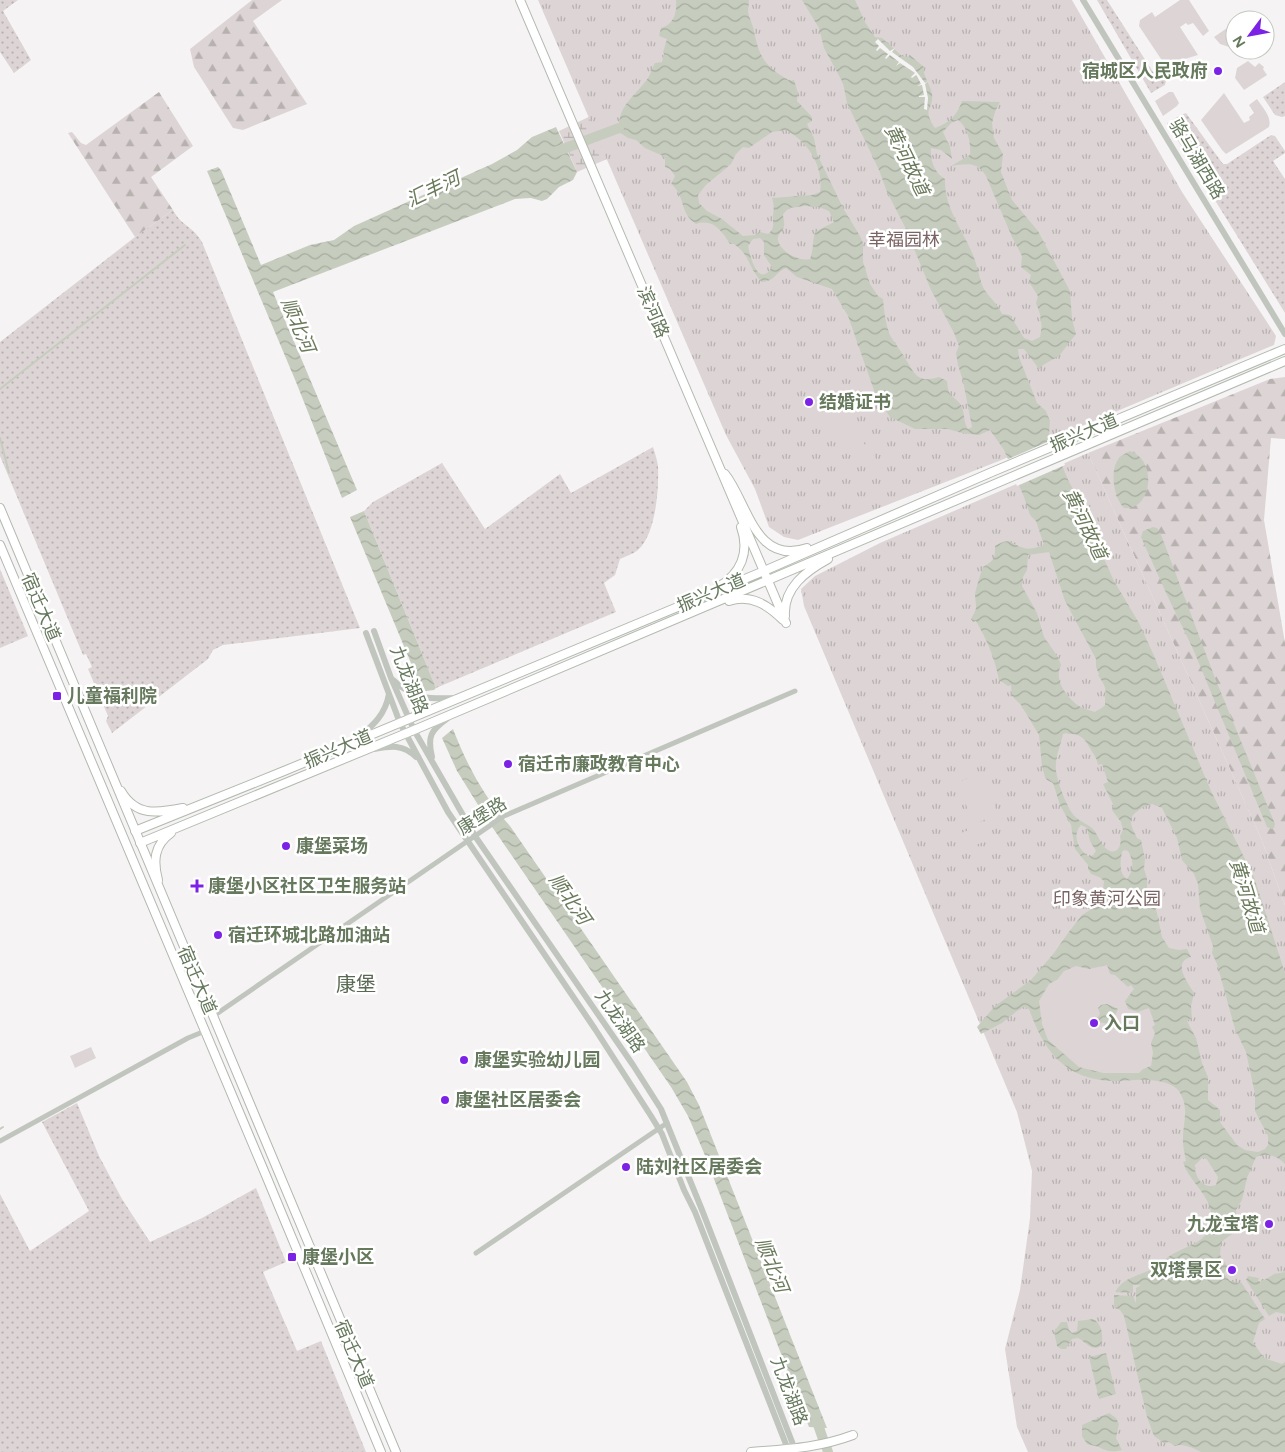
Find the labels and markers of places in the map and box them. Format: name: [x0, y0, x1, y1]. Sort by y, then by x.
place label: 宿城区人民政府: [1082, 60, 1208, 82]
marker: 宿城区人民政府: [1212, 65, 1224, 77]
place label: 结婚证书: [819, 391, 891, 413]
marker: 结婚证书: [803, 396, 815, 408]
place label: 儿童福利院: [67, 685, 157, 707]
marker: 儿童福利院: [51, 690, 63, 702]
place label: 宿迁市廉政教育中心: [518, 753, 680, 775]
marker: 宿迁市廉政教育中心: [502, 758, 514, 770]
place label: 康堡菜场: [296, 835, 368, 857]
marker: 康堡菜场: [280, 840, 292, 852]
place label: 康堡小区社区卫生服务站: [208, 875, 406, 897]
marker: 康堡小区社区卫生服务站: [190, 879, 204, 893]
place label: 宿迁环城北路加油站: [228, 924, 390, 946]
marker: 宿迁环城北路加油站: [212, 929, 224, 941]
place label: 入口: [1104, 1012, 1140, 1034]
marker: 入口: [1088, 1017, 1100, 1029]
place label: 康堡实验幼儿园: [474, 1049, 600, 1071]
marker: 康堡实验幼儿园: [458, 1054, 470, 1066]
place label: 康堡社区居委会: [455, 1089, 581, 1111]
marker: 康堡社区居委会: [439, 1094, 451, 1106]
place label: 陆刘社区居委会: [636, 1156, 762, 1178]
marker: 陆刘社区居委会: [620, 1161, 632, 1173]
place label: 九龙宝塔: [1187, 1213, 1259, 1235]
marker: 九龙宝塔: [1263, 1218, 1275, 1230]
place label: 康堡小区: [302, 1246, 374, 1268]
marker: 康堡小区: [286, 1251, 298, 1263]
place label: 双塔景区: [1150, 1259, 1222, 1281]
marker: 双塔景区: [1226, 1264, 1238, 1276]

